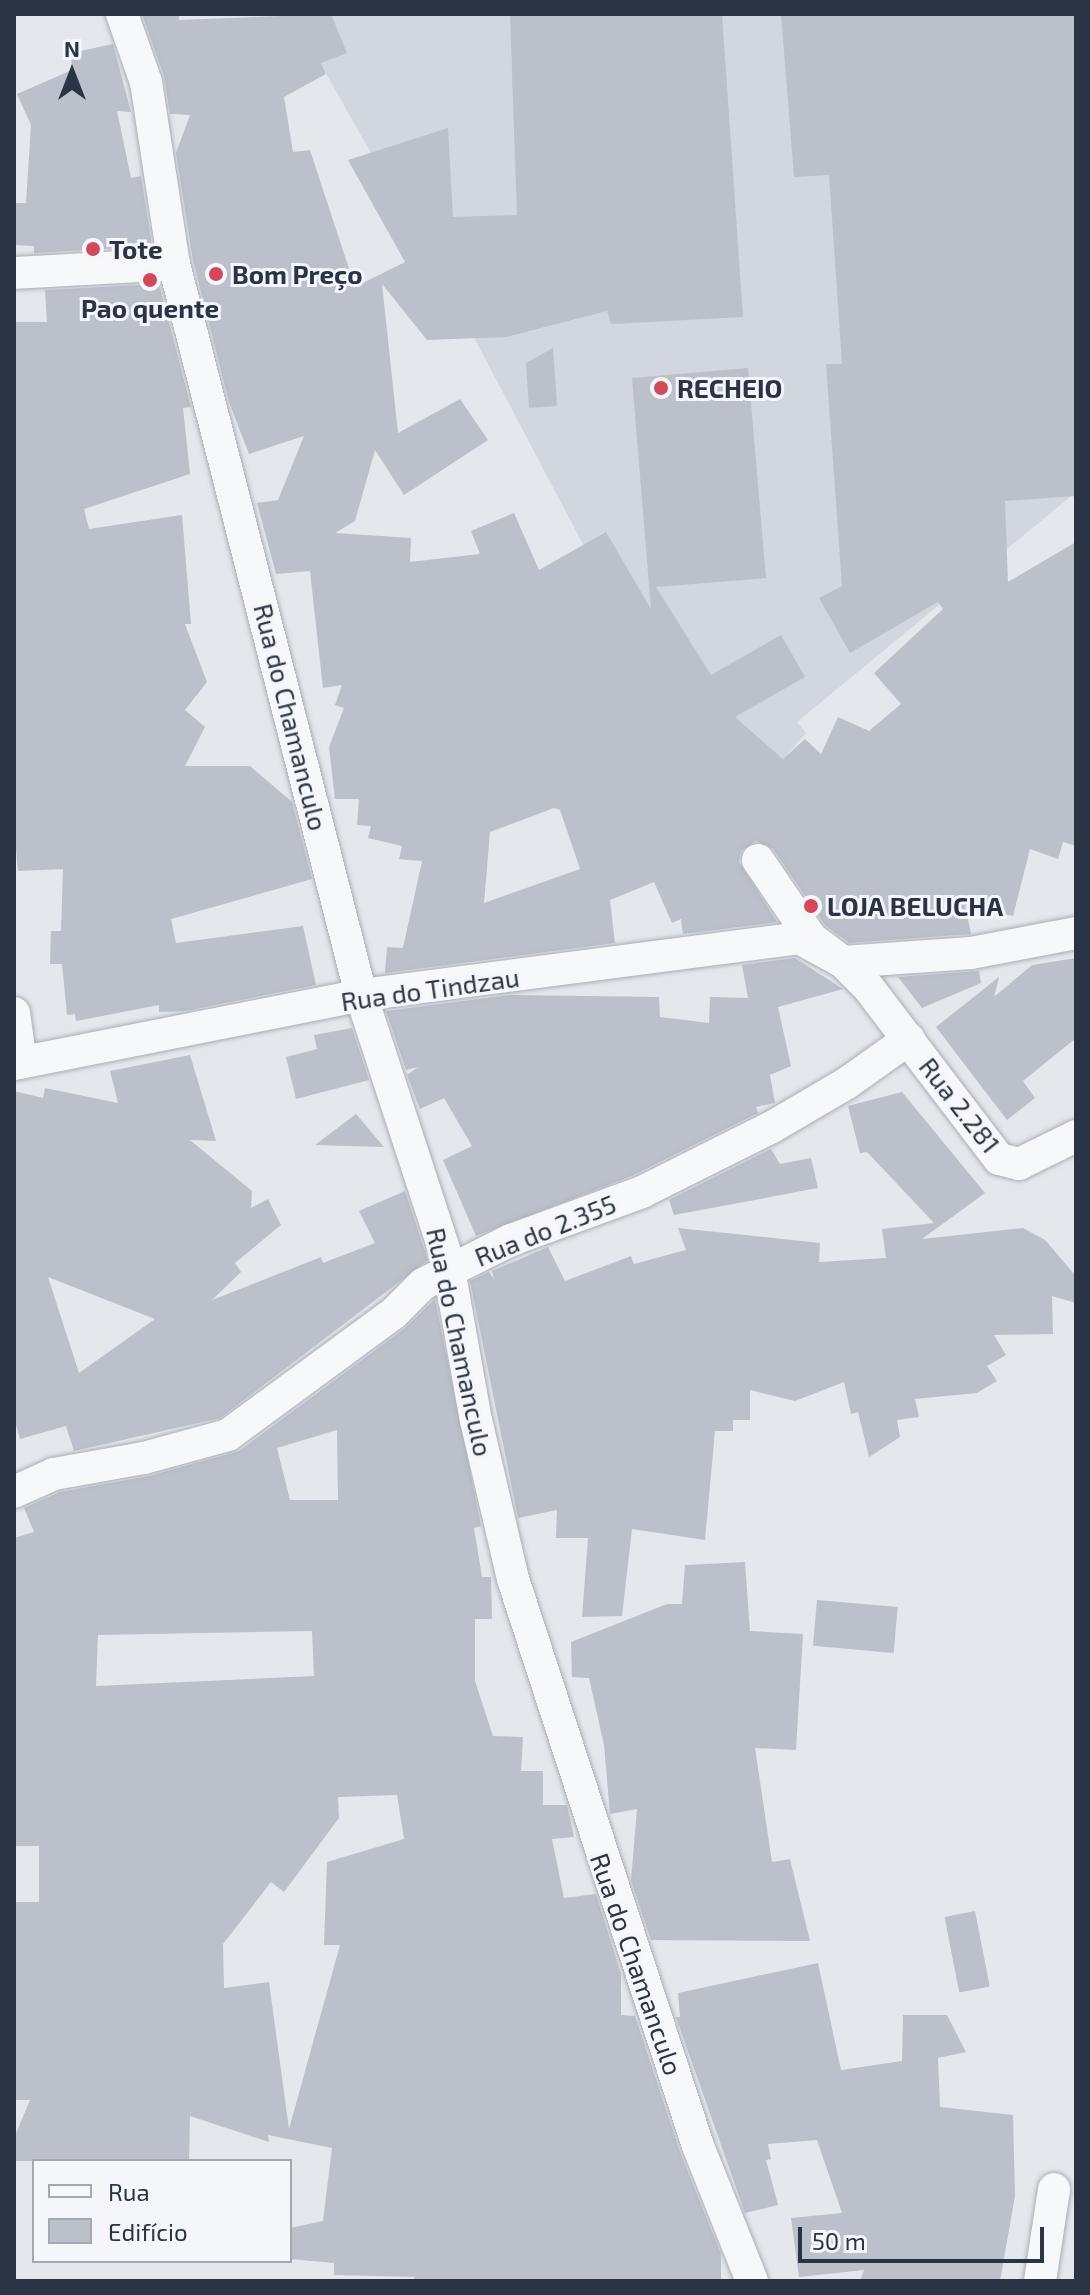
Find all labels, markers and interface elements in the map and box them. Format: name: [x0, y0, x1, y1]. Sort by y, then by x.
north arrow: [32, 32, 112, 112]
text: N: [64, 35, 80, 61]
place label: Tote: [109, 233, 163, 265]
marker: Tote: [84, 240, 102, 258]
place label: Bom Preço: [232, 258, 363, 290]
marker: Bom Preço: [207, 265, 225, 283]
marker: Pao quente: [141, 271, 159, 289]
place label: Pao quente: [81, 292, 219, 324]
place label: RECHEIO: [677, 372, 782, 404]
marker: RECHEIO: [652, 379, 670, 397]
street label: Rua do Chamanculo: [248, 600, 334, 834]
place label: LOJA BELUCHA: [827, 890, 1004, 922]
marker: LOJA BELUCHA: [802, 897, 820, 915]
street label: Rua do Tindzau: [339, 961, 521, 1017]
street label: Rua 2.281: [913, 1051, 1007, 1159]
street label: Rua do 2.355: [470, 1188, 620, 1272]
street label: Rua do Chamanculo: [421, 1225, 499, 1459]
street label: Rua do Chamanculo: [584, 1849, 690, 2079]
legend: [32, 2159, 292, 2263]
text: Rua: [108, 2177, 150, 2206]
scale bar: [802, 2211, 1048, 2261]
text: Edifício: [108, 2217, 188, 2246]
text: 50 m: [812, 2226, 866, 2255]

